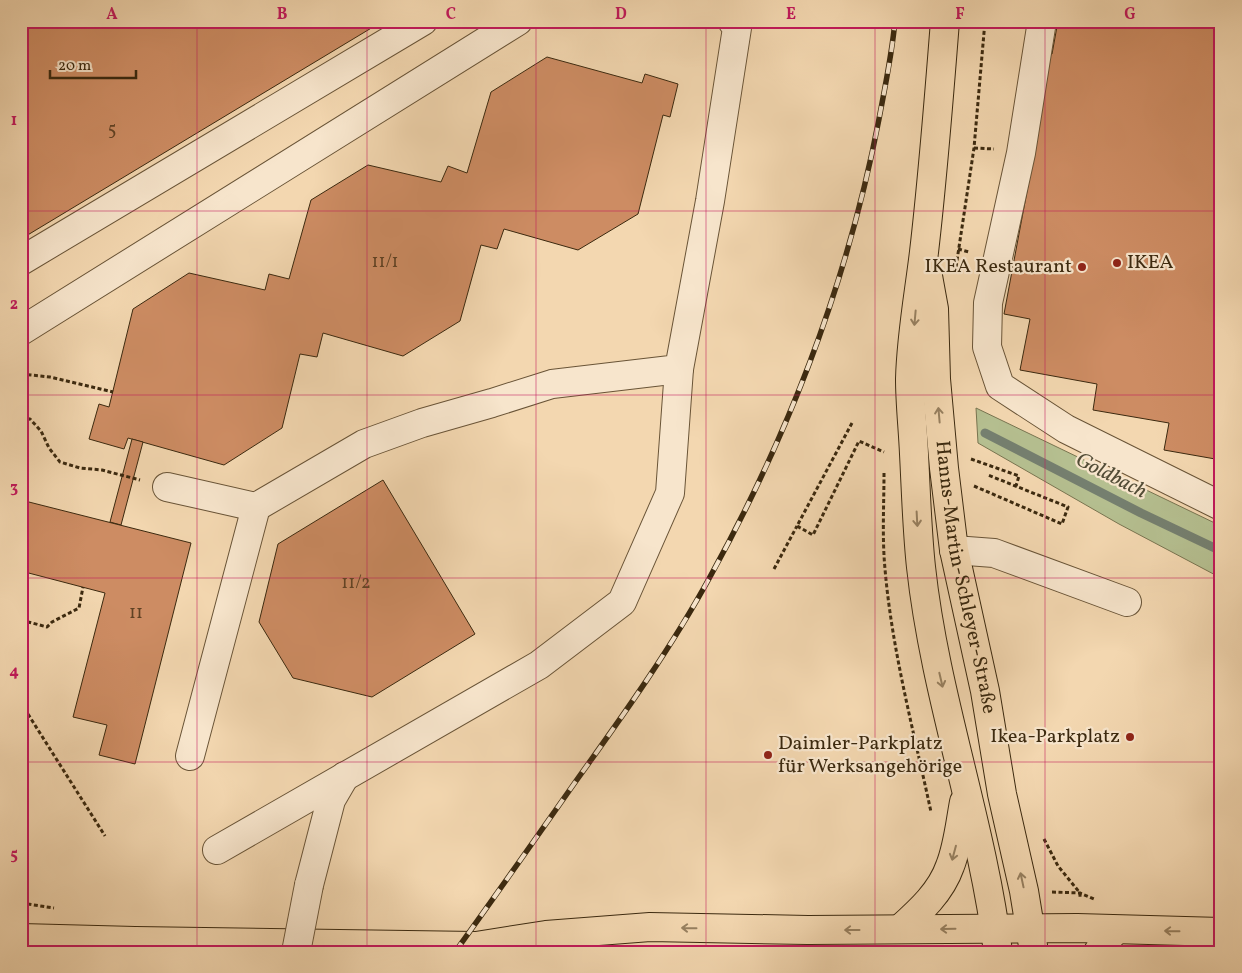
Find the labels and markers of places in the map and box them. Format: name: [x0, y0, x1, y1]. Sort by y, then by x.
place label: IKEA: [1127, 249, 1174, 277]
place label: IKEA Restaurant: [925, 253, 1072, 281]
marker: IKEA: [1111, 257, 1123, 269]
marker: IKEA Restaurant: [1076, 261, 1088, 273]
place label: Ikea-Parkplatz: [990, 723, 1120, 751]
place label: Daimler-Parkplatz für Werksangehörige: [778, 730, 962, 781]
marker: Ikea-Parkplatz: [1124, 731, 1136, 743]
marker: Daimler-Parkplatz für Werksangehörige: [762, 749, 774, 761]

